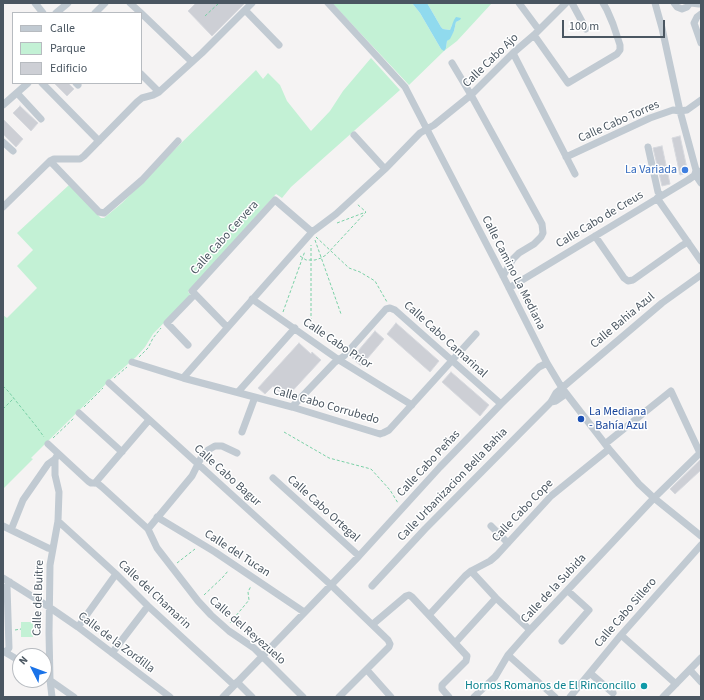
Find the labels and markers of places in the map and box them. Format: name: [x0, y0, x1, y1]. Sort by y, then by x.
place label: La Variada: [625, 163, 677, 177]
marker: La Variada: [680, 165, 690, 175]
place label: La Mediana - Bahía Azul: [589, 405, 647, 433]
marker: La Mediana - Bahía Azul: [576, 414, 586, 424]
place label: Hornos Romanos de El Rinconcillo: [465, 679, 636, 693]
marker: Hornos Romanos de El Rinconcillo: [639, 681, 649, 691]

